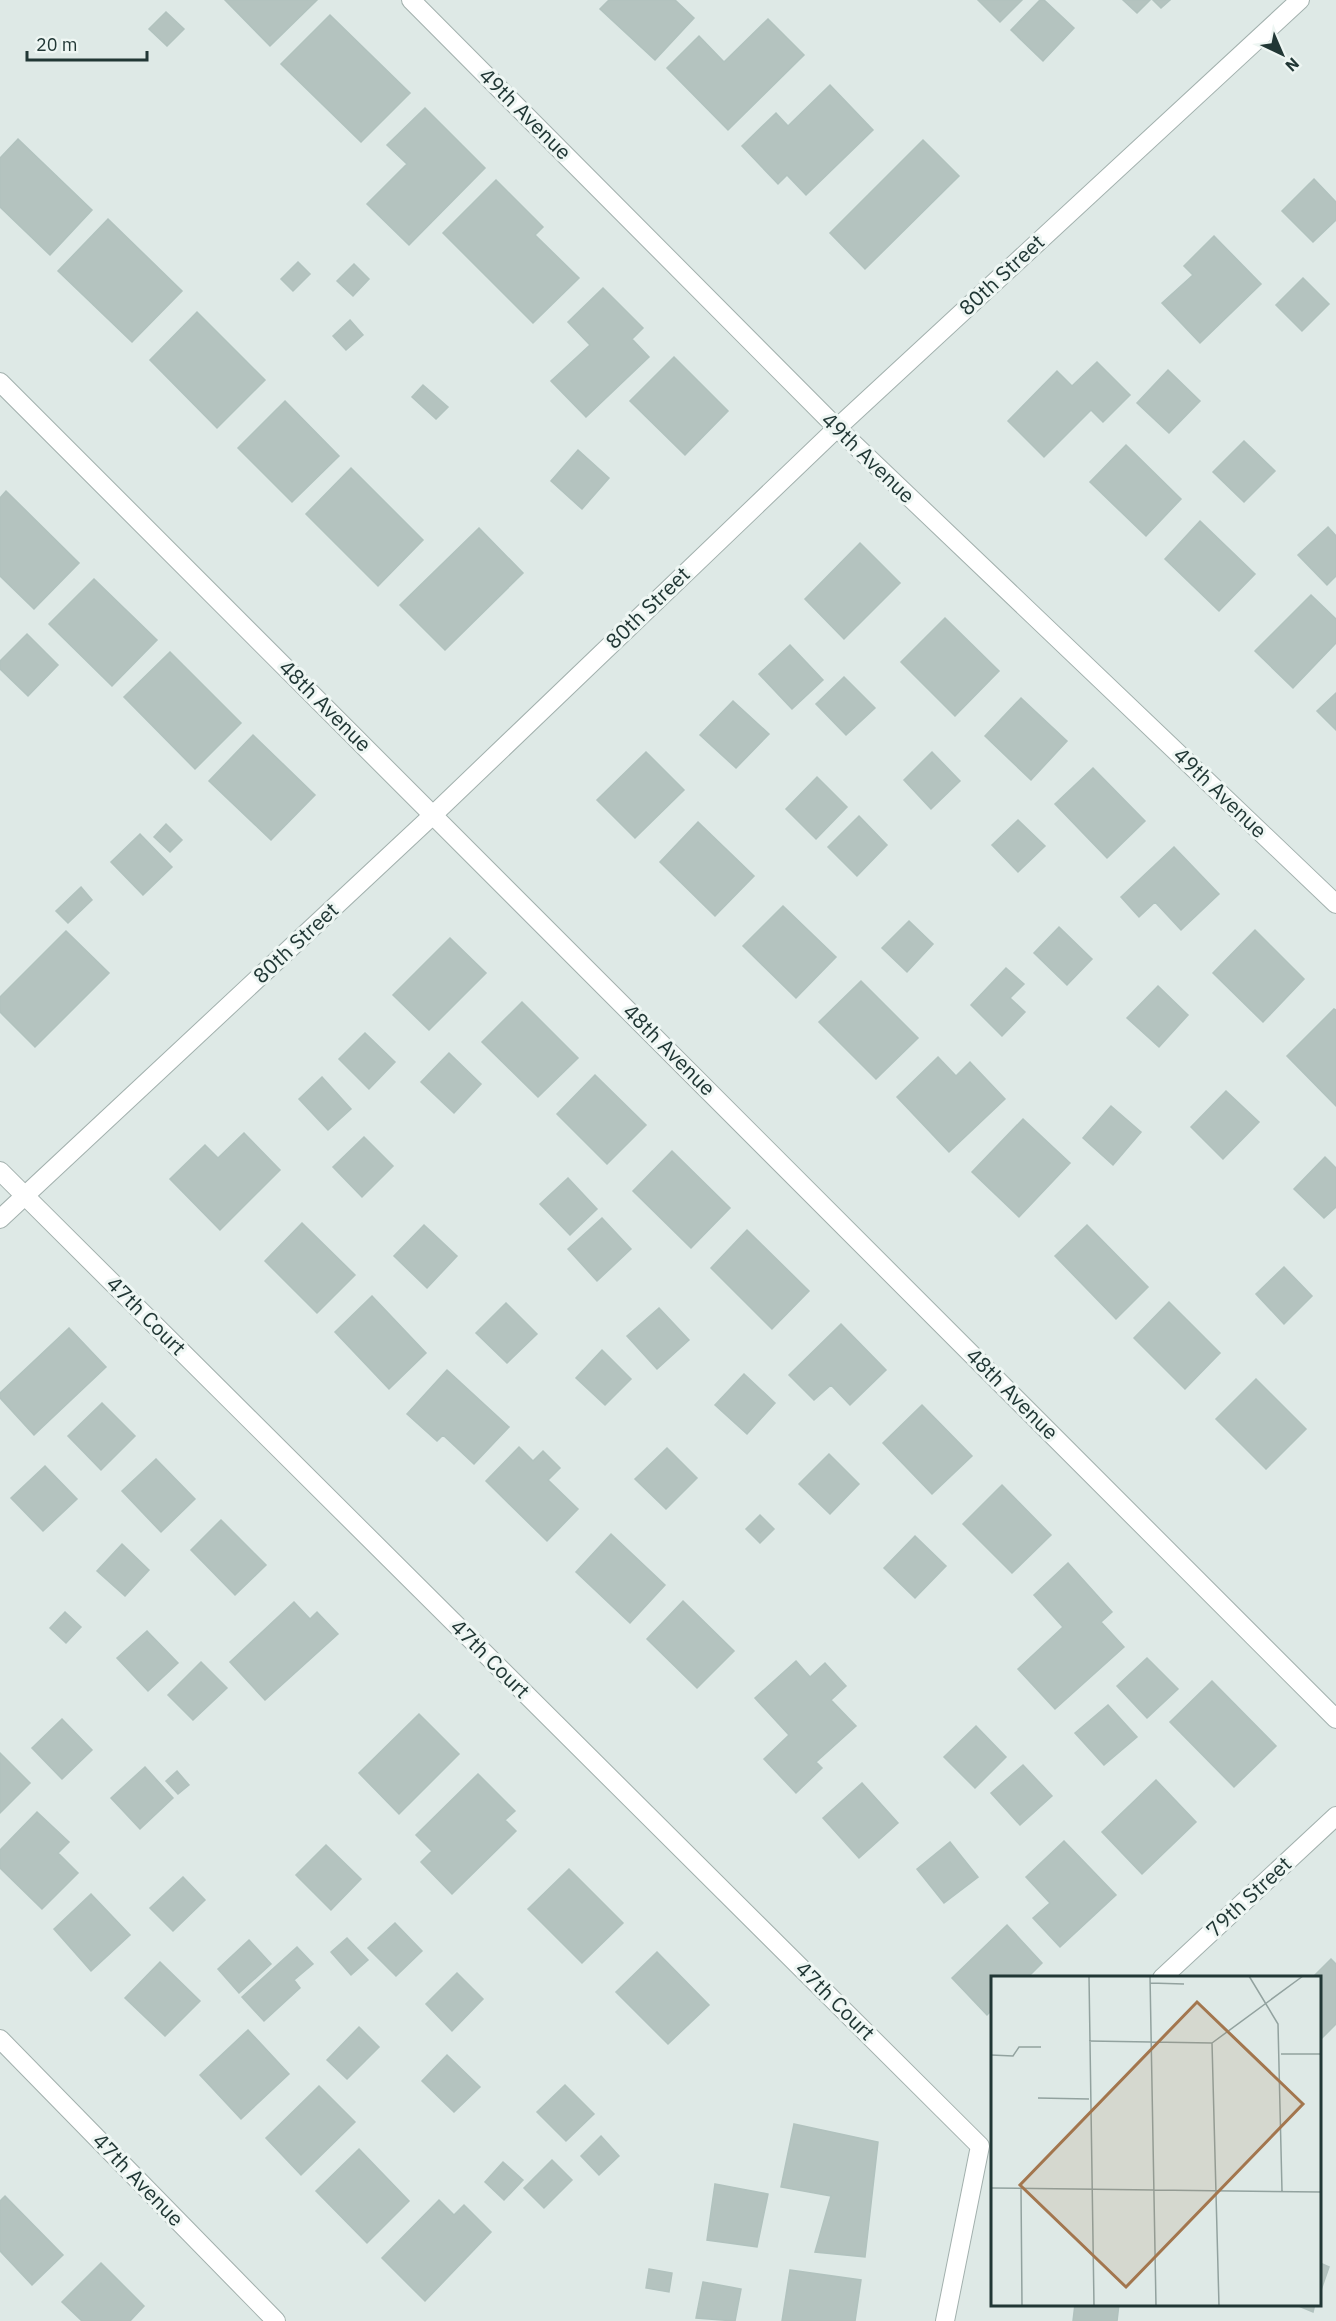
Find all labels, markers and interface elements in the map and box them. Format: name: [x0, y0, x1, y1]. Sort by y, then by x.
scale bar: [27, 24, 147, 62]
north arrow: [1252, 24, 1312, 84]
text: 20 m: [36, 33, 78, 56]
text: N: [1281, 54, 1304, 76]
street label: 49th Avenue: [474, 61, 578, 165]
street label: 80th Street: [953, 228, 1050, 321]
street label: 49th Avenue: [816, 406, 921, 509]
street label: 80th Street: [599, 560, 696, 655]
street label: 48th Avenue: [274, 653, 378, 757]
street label: 49th Avenue: [1168, 741, 1273, 844]
street label: 80th Street: [247, 896, 344, 989]
street label: 48th Avenue: [618, 997, 722, 1101]
street label: 47th Court: [101, 1270, 192, 1361]
street label: 48th Avenue: [961, 1341, 1065, 1445]
street label: 47th Court: [445, 1613, 536, 1704]
street label: 79th Street: [1200, 1850, 1297, 1943]
street label: 47th Court: [790, 1955, 881, 2046]
inset map: [991, 1976, 1321, 2306]
street label: 47th Avenue: [87, 2127, 190, 2232]

